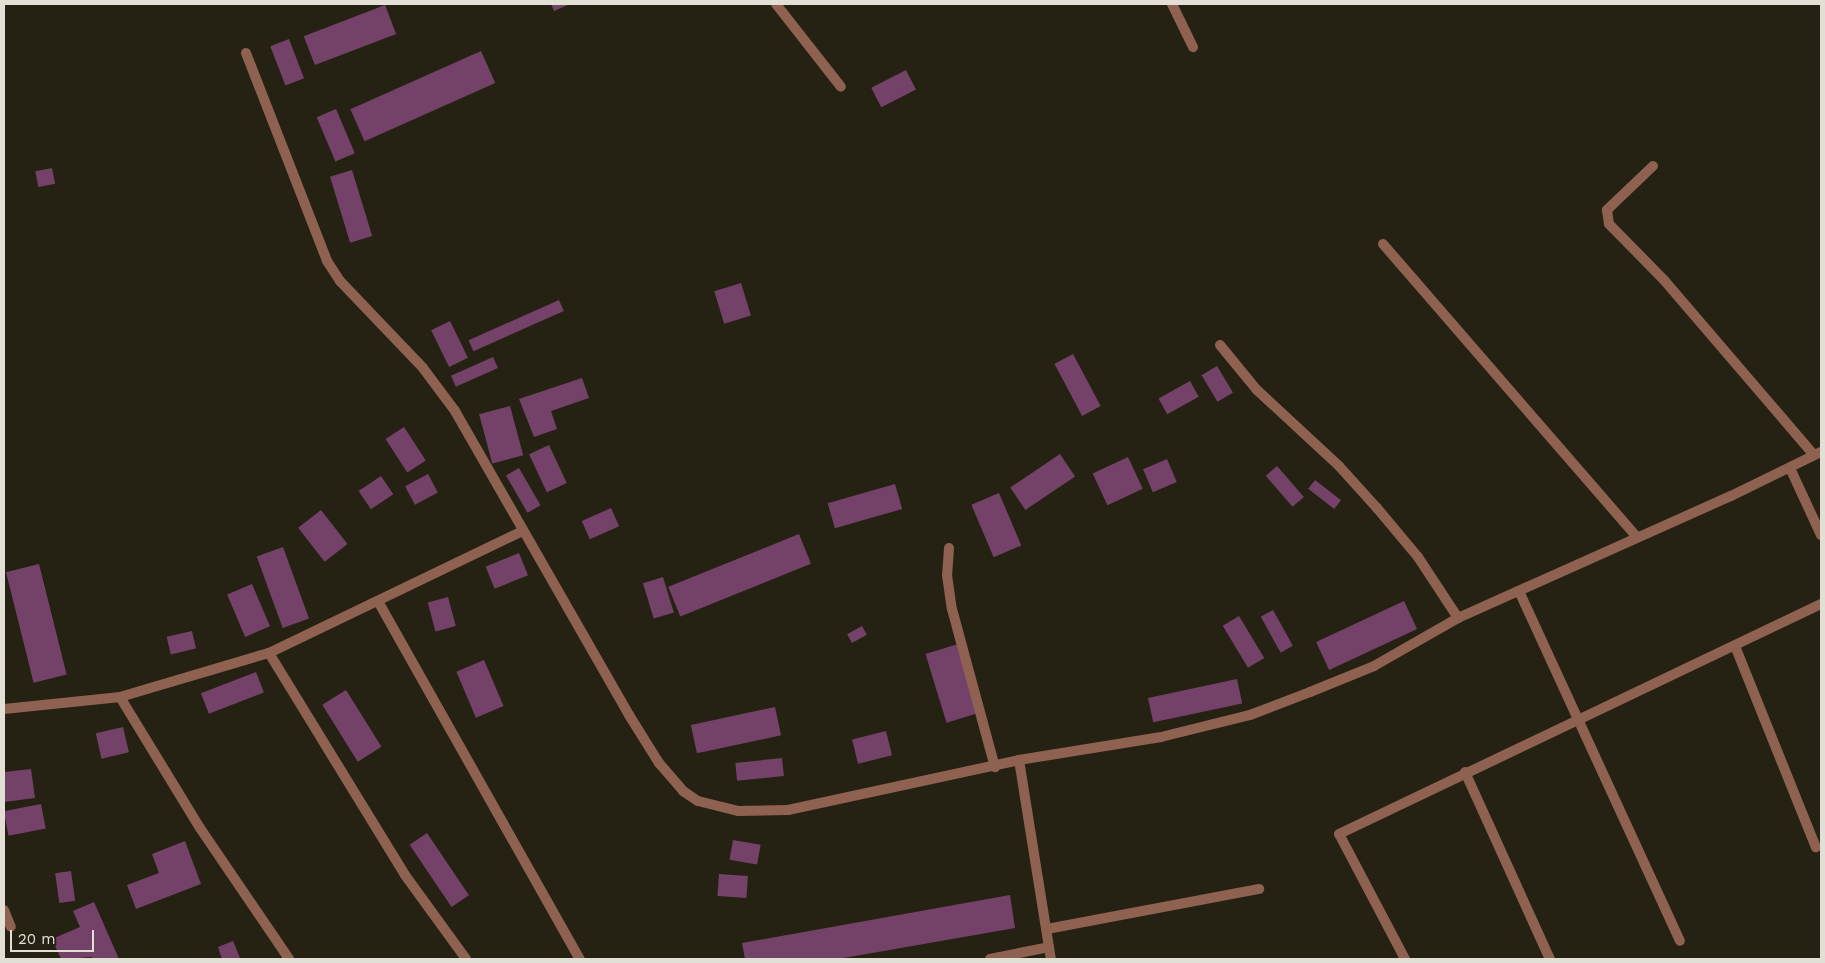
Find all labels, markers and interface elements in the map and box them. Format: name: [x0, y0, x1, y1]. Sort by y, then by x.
scale bar: [12, 920, 96, 952]
text: 20 m: [18, 930, 56, 948]

